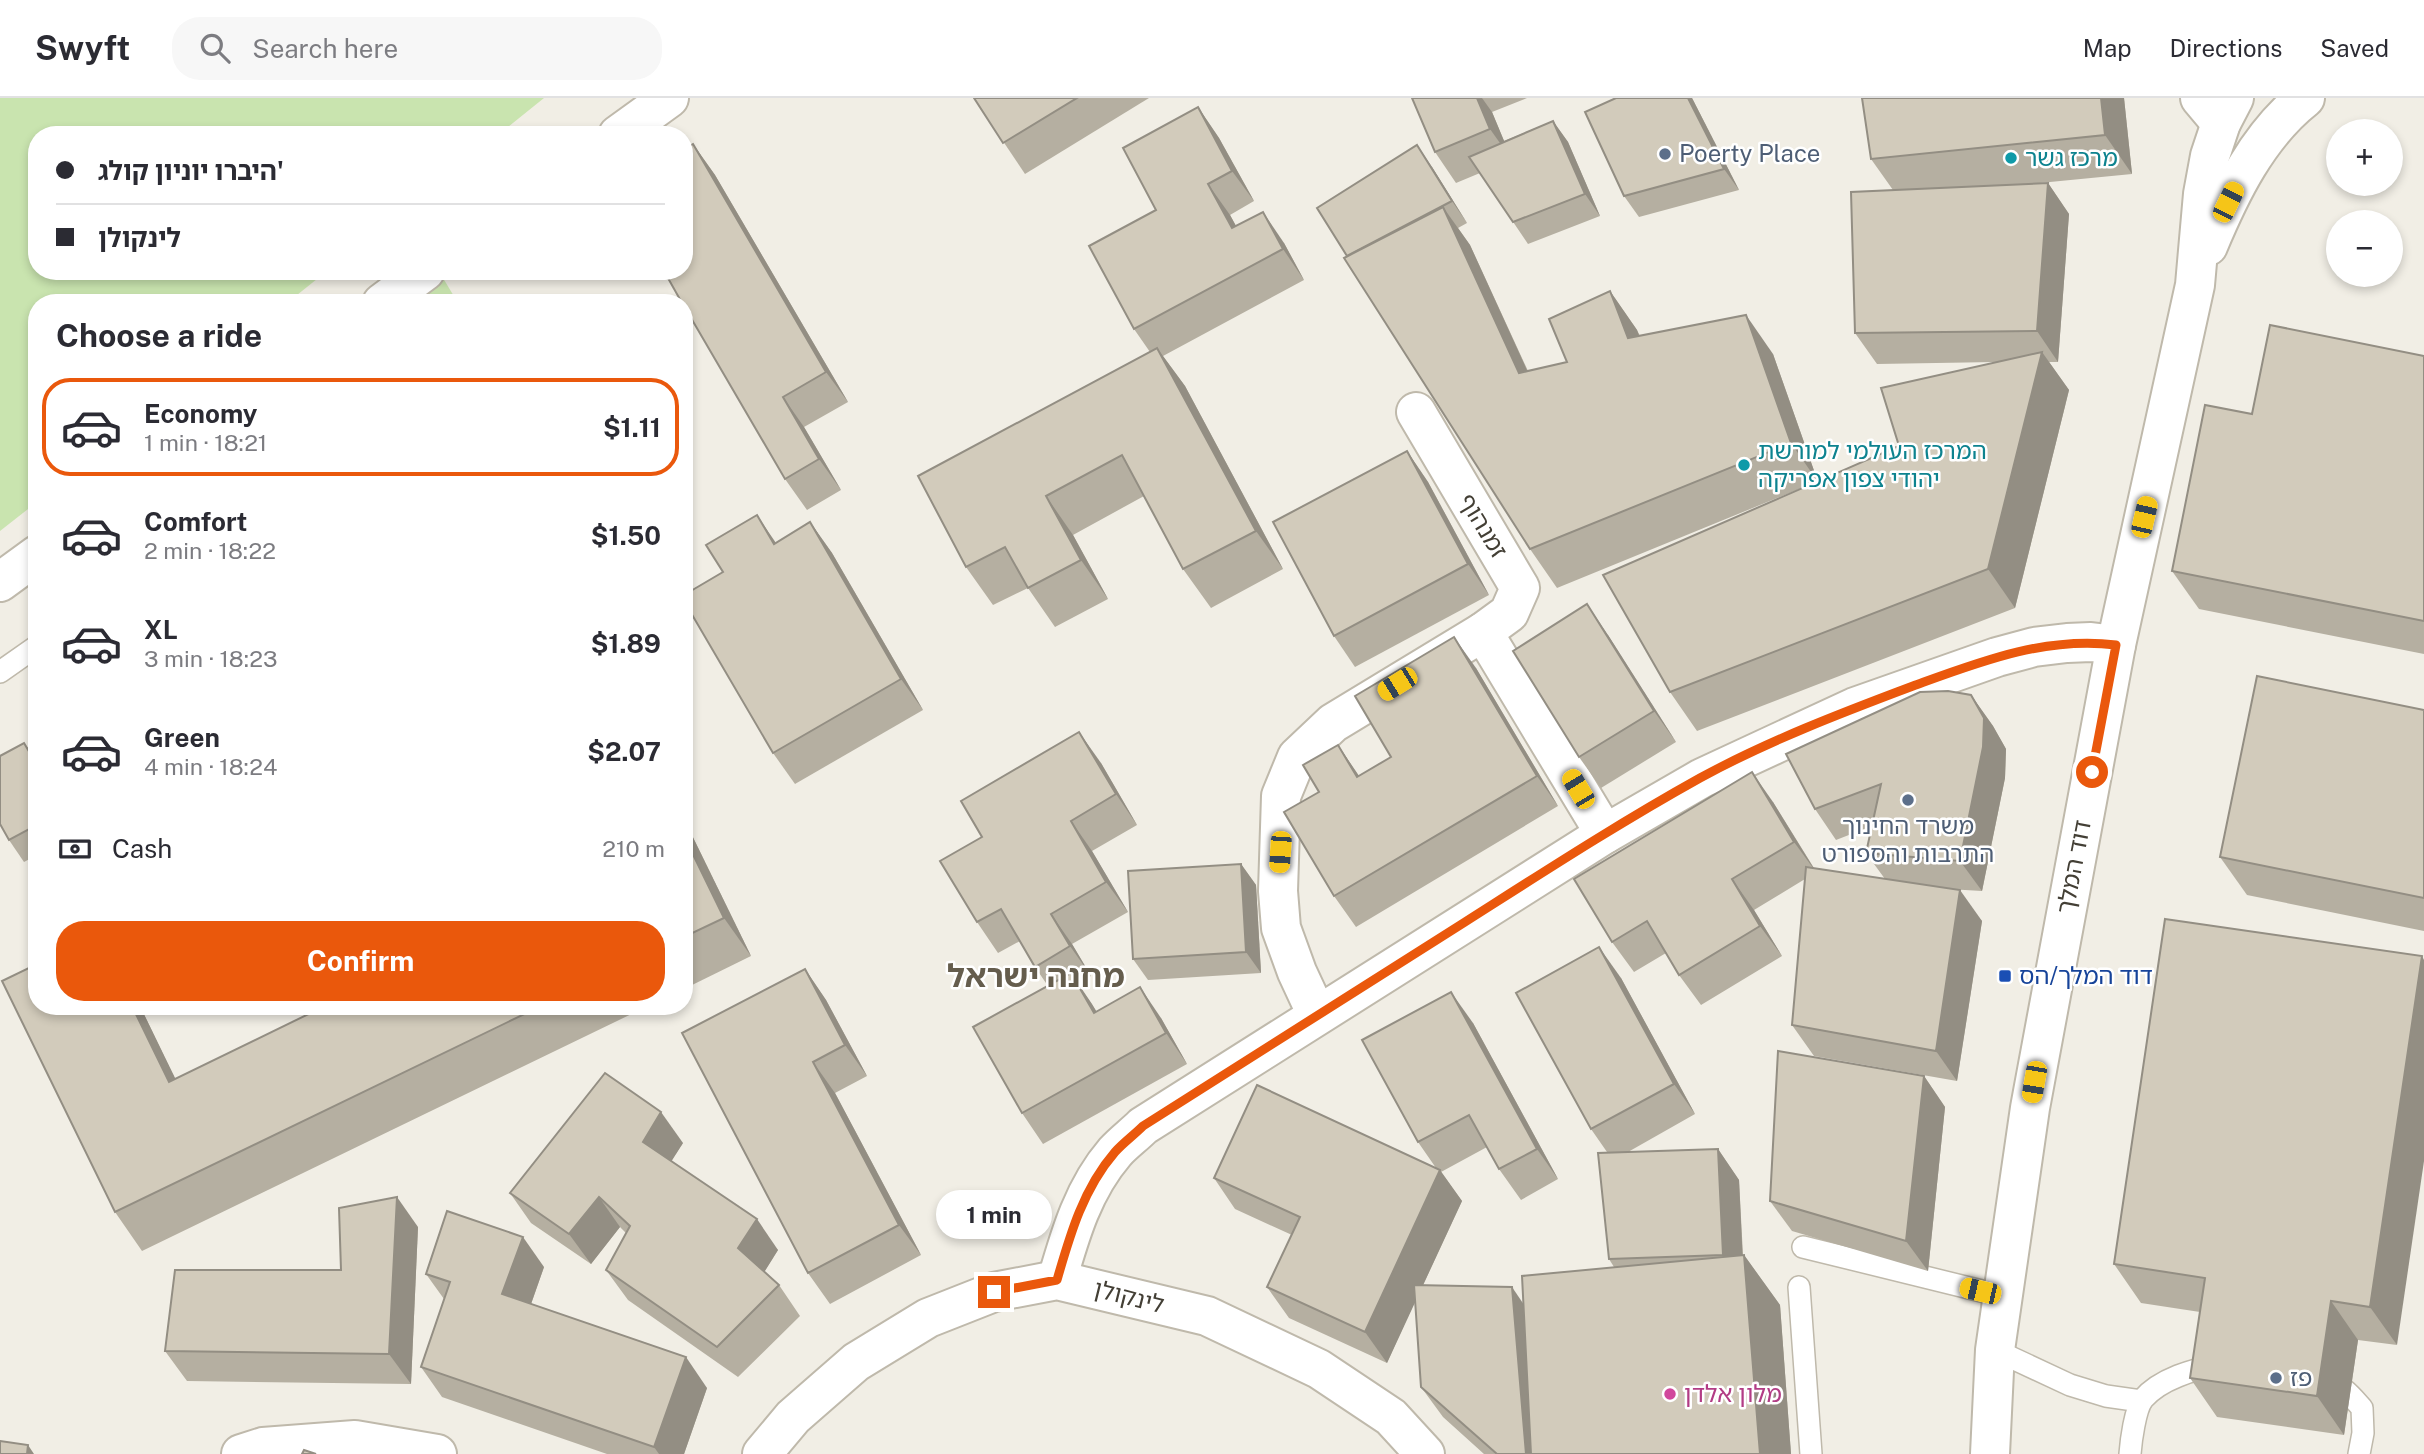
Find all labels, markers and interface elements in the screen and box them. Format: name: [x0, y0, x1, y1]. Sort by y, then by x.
search box: [172, 17, 662, 80]
text: Swyft: [35, 29, 130, 67]
icon: search: [196, 29, 234, 67]
text: Search here: [252, 33, 398, 64]
text: Map: [2083, 34, 2132, 62]
text: Directions: [2170, 34, 2282, 62]
text: Saved: [2320, 34, 2389, 62]
map controls: [2326, 119, 2403, 287]
button: +: [2326, 119, 2403, 196]
place label: Poerty Place: [1679, 139, 1820, 167]
place label: מרכז גשר: [2025, 143, 2118, 171]
marker: Poerty Place: [1657, 146, 1673, 162]
marker: מרכז גשר: [2003, 150, 2019, 166]
text: היברו יוניון קולג': [98, 155, 284, 186]
car: [2210, 179, 2247, 225]
button: −: [2326, 210, 2403, 287]
text: לינקולן: [98, 222, 181, 253]
text: Choose a ride: [56, 317, 262, 354]
icon: car: [60, 396, 123, 459]
text: Economy: [144, 398, 257, 429]
text: $1.11: [603, 412, 661, 443]
text: 1 min · 18:21: [144, 429, 267, 456]
place label: המרכז העולמי למורשת יהודי צפון אפריקה: [1758, 436, 1987, 492]
marker: המרכז העולמי למורשת יהודי צפון אפריקה: [1736, 457, 1752, 473]
street label: זמנהוף: [1454, 488, 1514, 563]
car: [2130, 494, 2159, 540]
icon: car: [60, 504, 123, 567]
text: Comfort: [144, 506, 247, 537]
text: $1.50: [591, 520, 661, 551]
text: 2 min · 18:22: [144, 537, 276, 564]
icon: car: [60, 612, 123, 675]
text: XL: [144, 614, 178, 645]
text: $1.89: [591, 628, 661, 659]
text: 3 min · 18:23: [144, 645, 278, 672]
car: [1374, 664, 1421, 704]
icon: car: [60, 720, 123, 783]
text: Green: [144, 722, 220, 753]
text: $2.07: [587, 736, 661, 767]
text: 4 min · 18:24: [144, 753, 277, 780]
route start: [2076, 756, 2108, 788]
car: [1559, 766, 1598, 812]
marker: משרד החינוך התרבות והספורט: [1900, 792, 1916, 808]
place label: משרד החינוך התרבות והספורט: [1822, 811, 1994, 867]
street label: דוד המלך: [2050, 818, 2096, 916]
icon: cash: [56, 830, 94, 868]
car: [1269, 830, 1292, 874]
text: Cash: [112, 833, 172, 864]
text: 210 m: [602, 835, 665, 862]
button: Confirm: [56, 921, 665, 1001]
district label: מחנה ישראל: [947, 957, 1125, 994]
place label: דוד המלך/הס: [2019, 961, 2153, 989]
marker: דוד המלך/הס: [1997, 968, 2013, 984]
car: [2021, 1059, 2048, 1105]
callout: 1 min: [936, 1190, 1052, 1240]
text: 1 min: [966, 1201, 1022, 1228]
street label: לינקולן: [1091, 1274, 1167, 1318]
route end: [978, 1276, 1010, 1308]
car: [1958, 1276, 2003, 1306]
place label: פז: [2290, 1363, 2312, 1391]
marker: פז: [2268, 1370, 2284, 1386]
place label: מלון אלדן: [1684, 1379, 1782, 1407]
marker: מלון אלדן: [1662, 1386, 1678, 1402]

